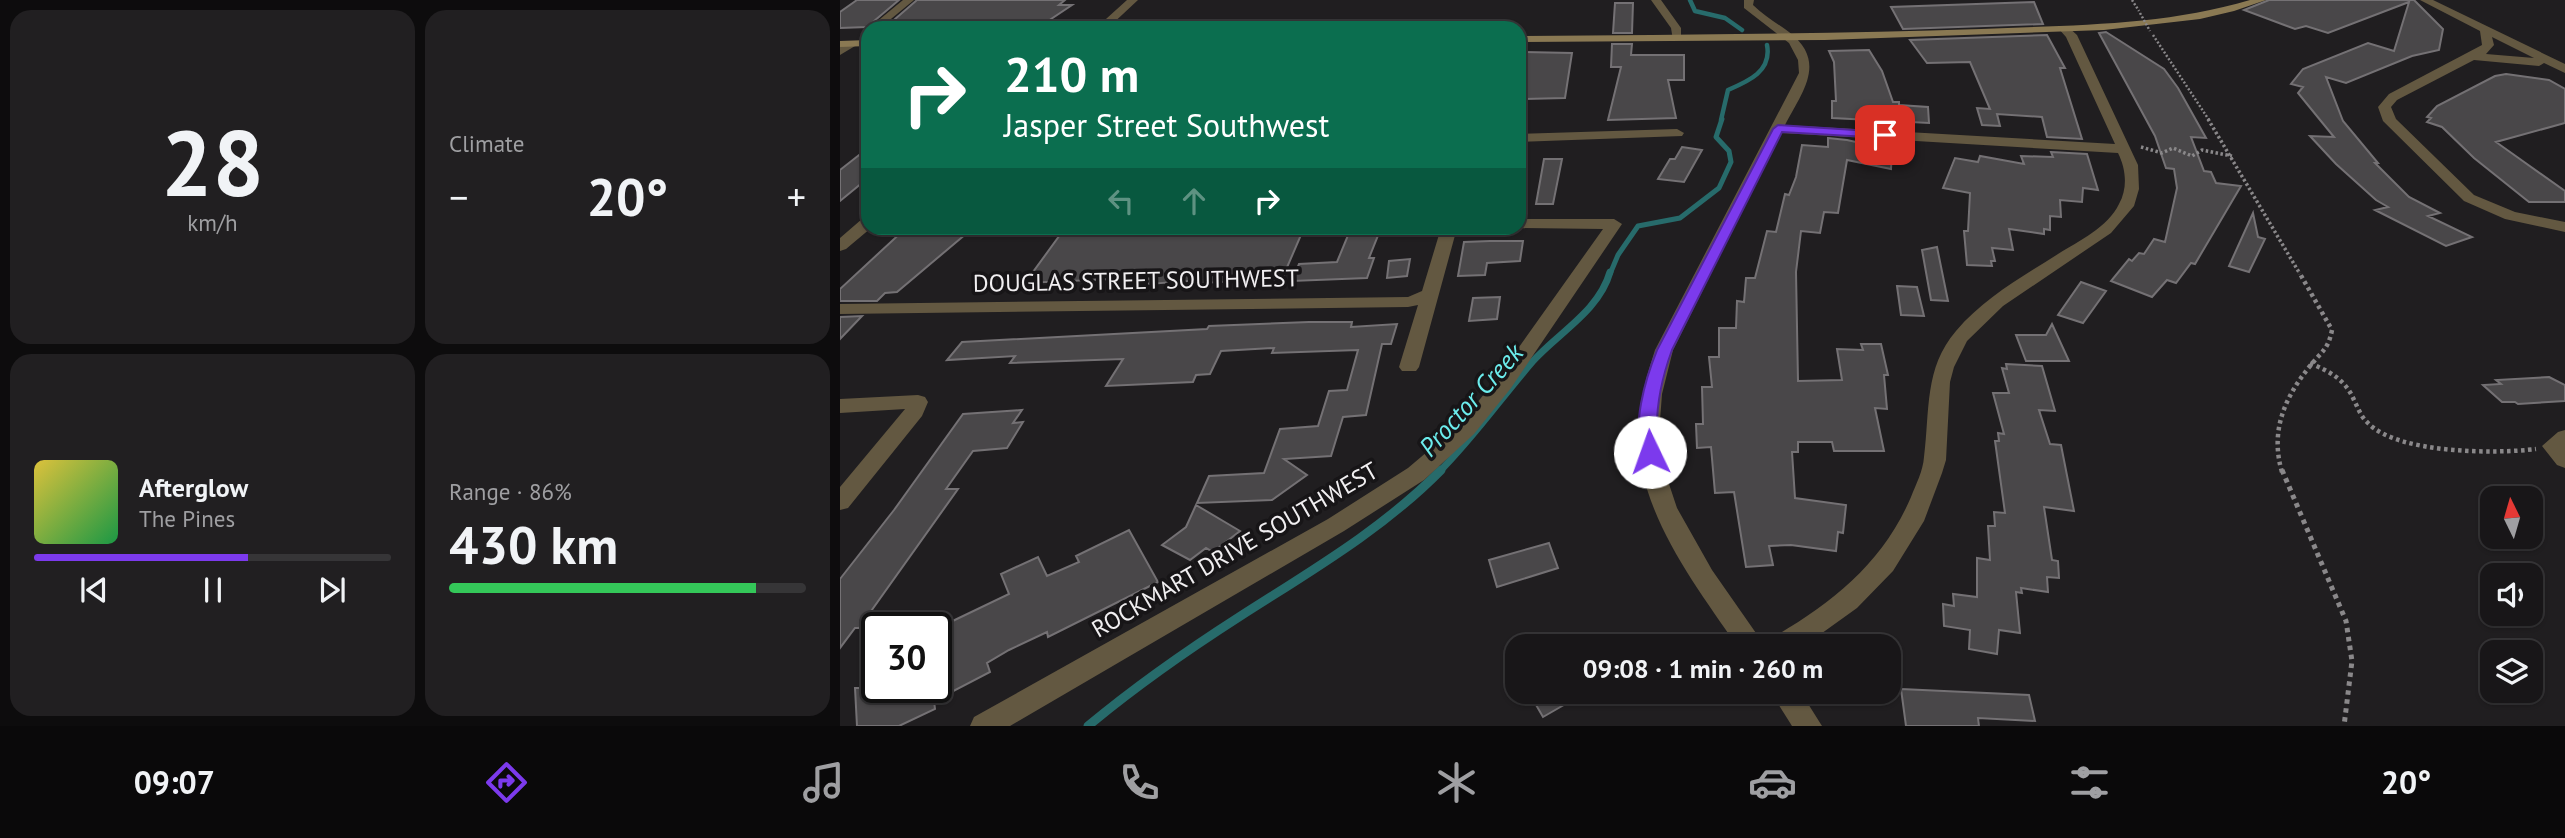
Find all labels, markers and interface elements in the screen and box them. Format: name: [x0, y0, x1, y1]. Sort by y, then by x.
text: 210 m: [1004, 42, 1139, 106]
icon: right: [889, 49, 980, 140]
text: 28: [161, 103, 264, 221]
text: Jasper Street Southwest: [1004, 104, 1329, 146]
pin: [1855, 105, 1915, 165]
icon: arrive: [1866, 116, 1904, 154]
text: Climate: [449, 129, 524, 158]
text: 20°: [587, 163, 668, 230]
text: −: [449, 172, 468, 221]
text: +: [787, 172, 806, 221]
icon: left: [1102, 182, 1140, 220]
icon: ahead: [1175, 182, 1213, 220]
icon: right: [1248, 182, 1286, 220]
text: km/h: [187, 208, 238, 237]
street label: DOUGLAS STREET SOUTHWEST: [973, 262, 1299, 299]
water label: Proctor Creek: [1411, 336, 1531, 463]
position arrow: [1613, 415, 1687, 489]
street label: ROCKMART DRIVE SOUTHWEST: [1086, 455, 1383, 644]
text: Afterglow: [139, 471, 248, 504]
text: Range · 86%: [449, 477, 572, 506]
north arrow: [2480, 486, 2543, 550]
map controls: [2480, 486, 2543, 703]
text: The Pines: [139, 504, 235, 533]
text: 430 km: [449, 511, 618, 578]
button: sound: [2480, 563, 2543, 626]
icon: previous: [75, 571, 113, 609]
icon: pause: [194, 571, 232, 609]
icon: next: [313, 571, 351, 609]
speed limit sign: 30: [861, 612, 952, 703]
button: layers: [2480, 640, 2543, 703]
text: 09:08 · 1 min · 260 m: [1583, 652, 1823, 685]
icon: directions: [482, 758, 531, 807]
icon: music: [799, 758, 848, 807]
icon: phone: [1115, 758, 1164, 807]
icon: climate: [1432, 758, 1481, 807]
icon: car: [1748, 758, 1797, 807]
icon: filters: [2065, 758, 2114, 807]
text: 09:07: [134, 761, 215, 803]
text: 20°: [2381, 761, 2431, 803]

